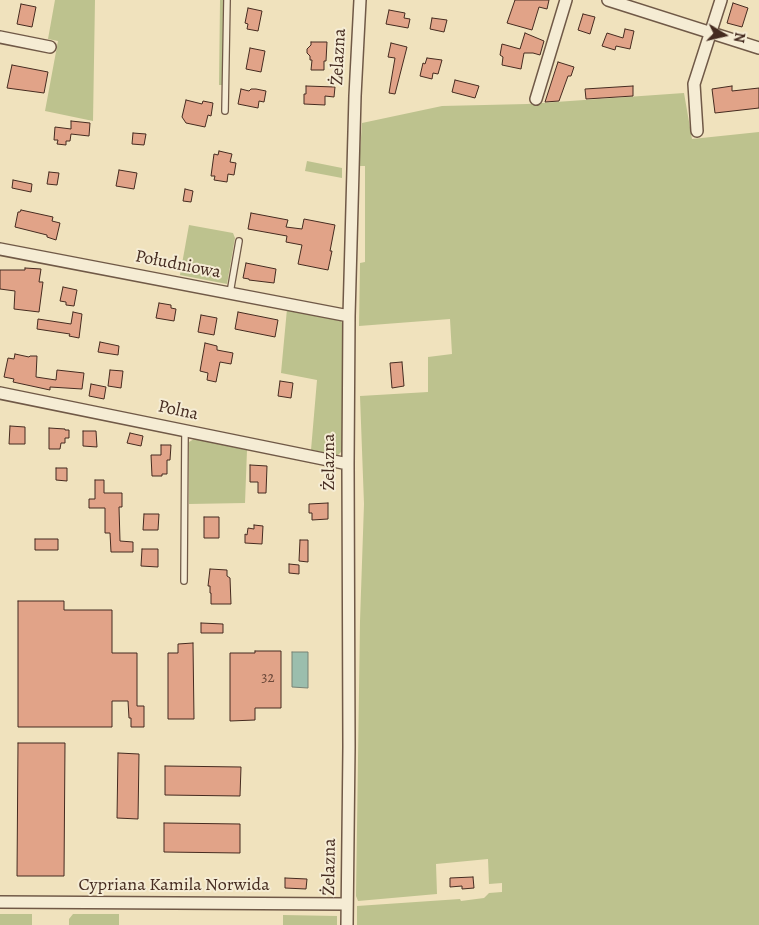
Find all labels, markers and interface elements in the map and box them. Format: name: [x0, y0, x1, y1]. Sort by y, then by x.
north arrow: [699, 10, 749, 60]
street label: Żelazna: [327, 28, 351, 86]
text: N: [729, 31, 749, 44]
street label: Południowa: [133, 246, 223, 284]
street label: Polna: [156, 396, 200, 426]
street label: Żelazna: [319, 433, 341, 491]
house number: 32: [261, 669, 275, 687]
street label: Żelazna: [319, 838, 341, 896]
street label: Cypriana Kamila Norwida: [78, 875, 270, 897]

